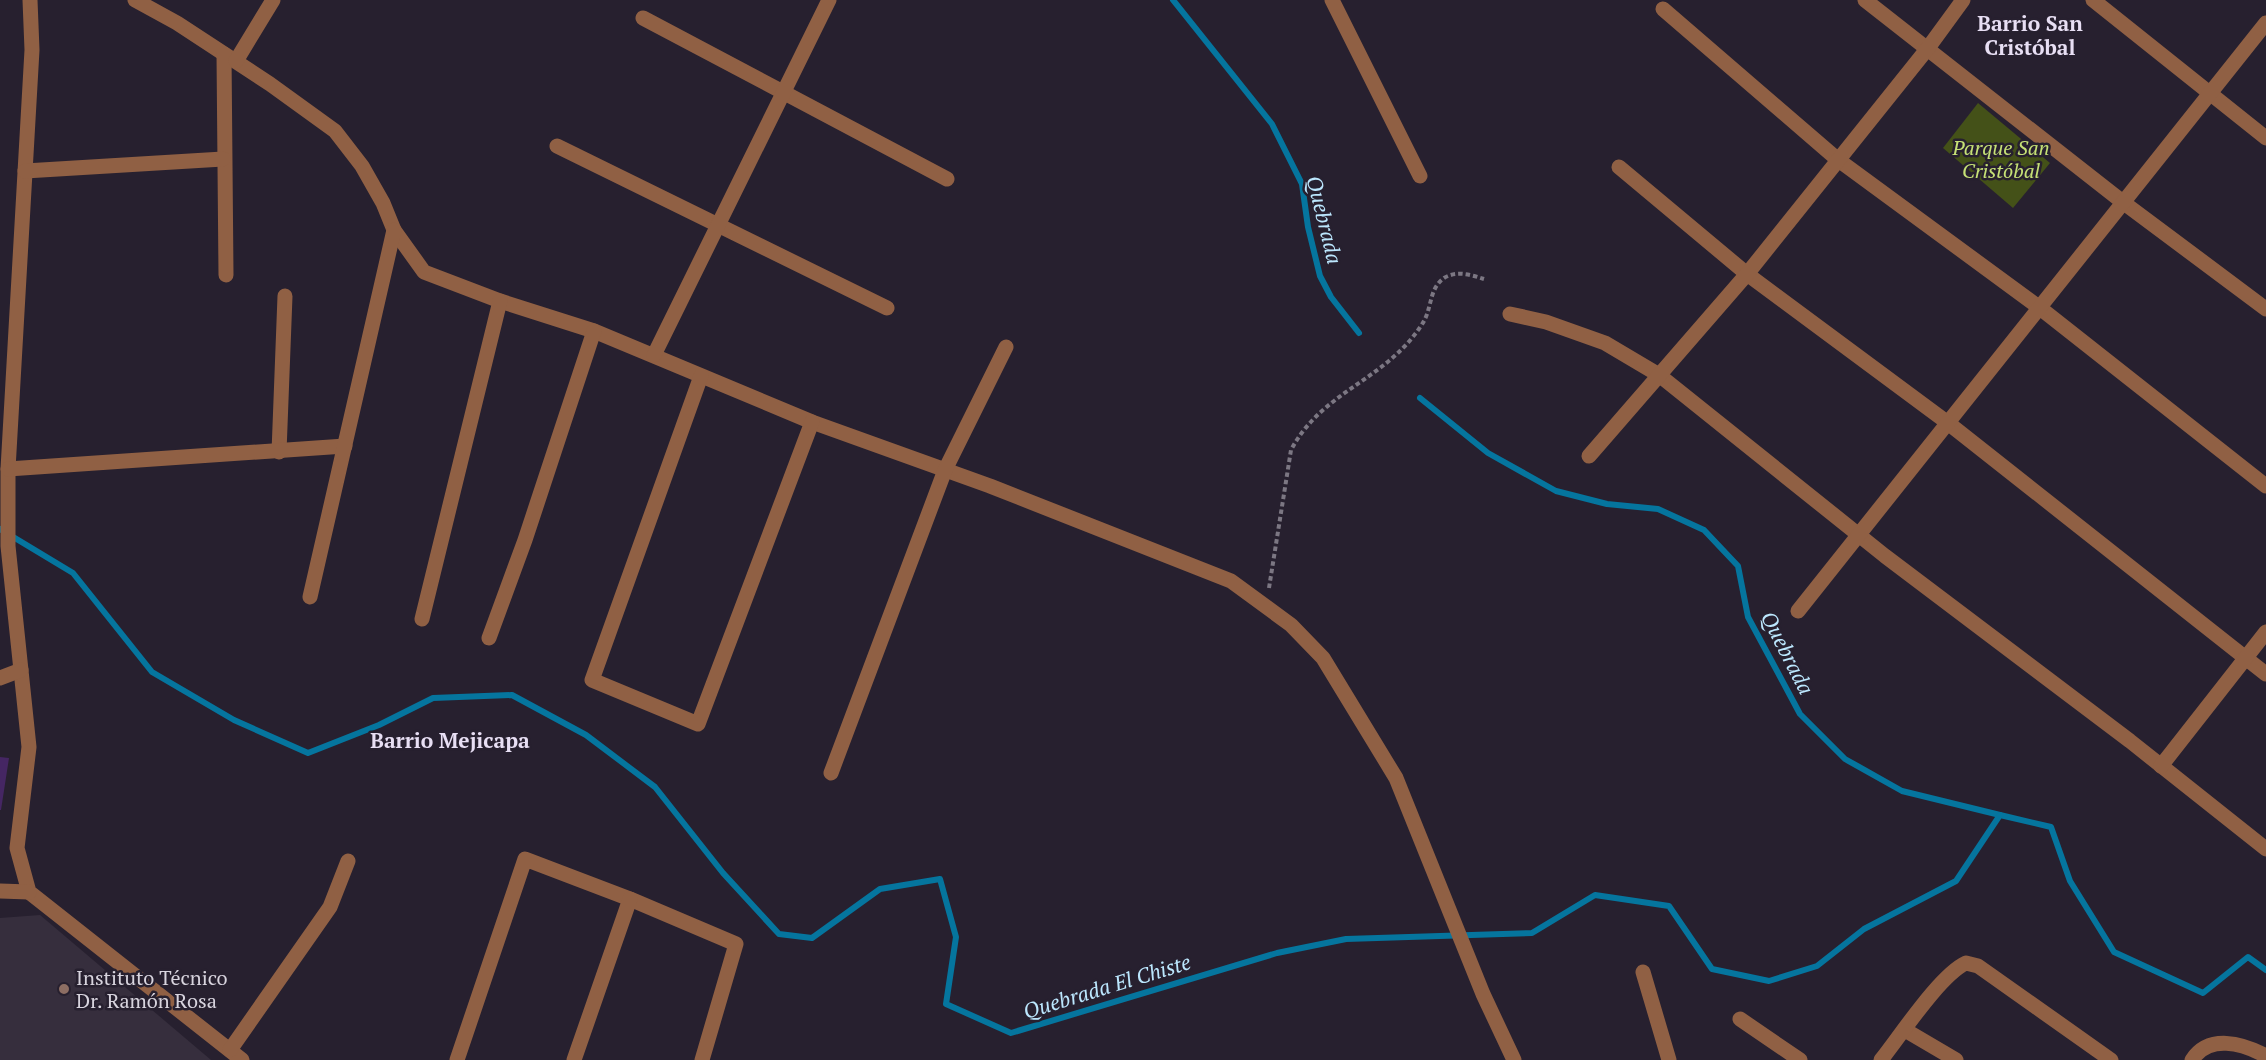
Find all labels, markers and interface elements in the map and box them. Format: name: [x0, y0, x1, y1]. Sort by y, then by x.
district label: Barrio San Cristóbal: [1977, 9, 2083, 61]
park label: Parque San Cristóbal: [1951, 134, 2050, 184]
water label: Quebrada: [1301, 173, 1349, 267]
water label: Quebrada: [1755, 606, 1821, 699]
district label: Barrio Mejicapa: [370, 726, 530, 754]
water label: Quebrada El Chiste: [1019, 947, 1194, 1025]
place label: Instituto Técnico Dr. Ramón Rosa: [76, 964, 228, 1014]
marker: Instituto Técnico Dr. Ramón Rosa: [57, 982, 71, 996]

